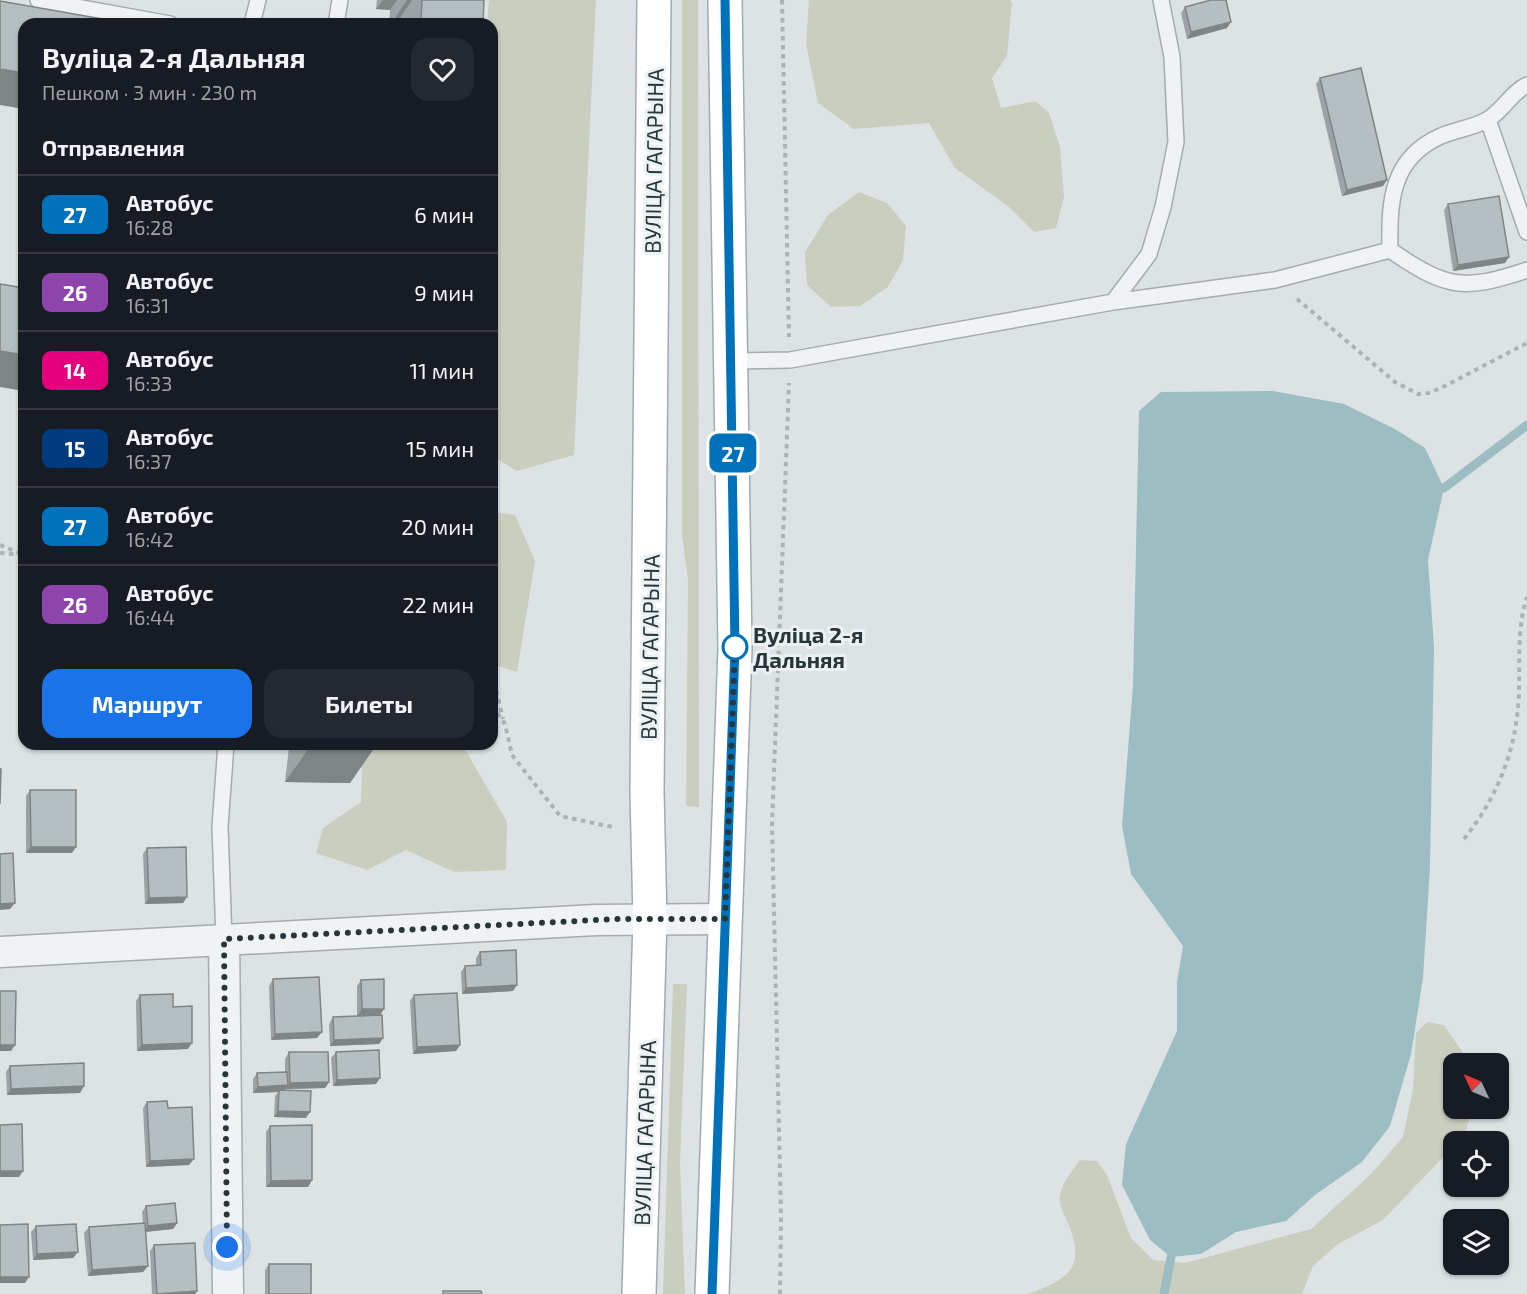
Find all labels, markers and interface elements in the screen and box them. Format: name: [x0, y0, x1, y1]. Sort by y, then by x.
button: heart: [411, 38, 474, 101]
text: Вуліца 2-я Дальняя: [42, 40, 306, 74]
street label: ВУЛІЦА ГАГАРЫНА: [638, 68, 668, 254]
text: Пешком · 3 мин · 230 m: [42, 80, 257, 104]
text: Отправления: [42, 134, 185, 160]
text: Автобус: [126, 189, 214, 215]
text: 6 мин: [414, 201, 474, 227]
text: 27: [63, 202, 87, 227]
text: 16:28: [126, 215, 174, 239]
text: Автобус: [126, 267, 214, 293]
text: 9 мин: [414, 279, 474, 305]
text: 26: [63, 280, 87, 305]
text: 16:31: [126, 293, 169, 317]
text: Автобус: [126, 345, 214, 371]
text: 11 мин: [409, 357, 474, 383]
text: 14: [64, 358, 86, 383]
text: 16:33: [126, 371, 172, 395]
text: Автобус: [126, 423, 214, 449]
line badge: 27: [706, 434, 760, 472]
text: 15 мин: [406, 435, 474, 461]
text: 15: [65, 436, 85, 461]
text: 27: [721, 441, 745, 466]
text: 16:37: [126, 449, 171, 473]
text: Автобус: [126, 501, 214, 527]
text: 20 мин: [401, 513, 474, 539]
text: 27: [63, 514, 87, 539]
text: 16:42: [126, 527, 174, 551]
street label: ВУЛІЦА ГАГАРЫНА: [634, 554, 664, 740]
text: Автобус: [126, 579, 214, 605]
text: 22 мин: [402, 591, 474, 617]
text: 26: [63, 592, 87, 617]
text: 16:44: [126, 605, 175, 629]
place label: Вуліца 2-я Дальняя: [753, 621, 864, 672]
marker: Вуліца 2-я Дальняя: [722, 634, 748, 660]
button: Маршрут: [42, 669, 252, 738]
button: Билеты: [264, 669, 474, 738]
street label: ВУЛІЦА ГАГАРЫНА: [628, 1040, 660, 1226]
north arrow: [1443, 1053, 1509, 1119]
map controls: [1443, 1053, 1509, 1275]
button: locate: [1443, 1131, 1509, 1197]
button: layers: [1443, 1209, 1509, 1275]
your location: [212, 1232, 242, 1262]

